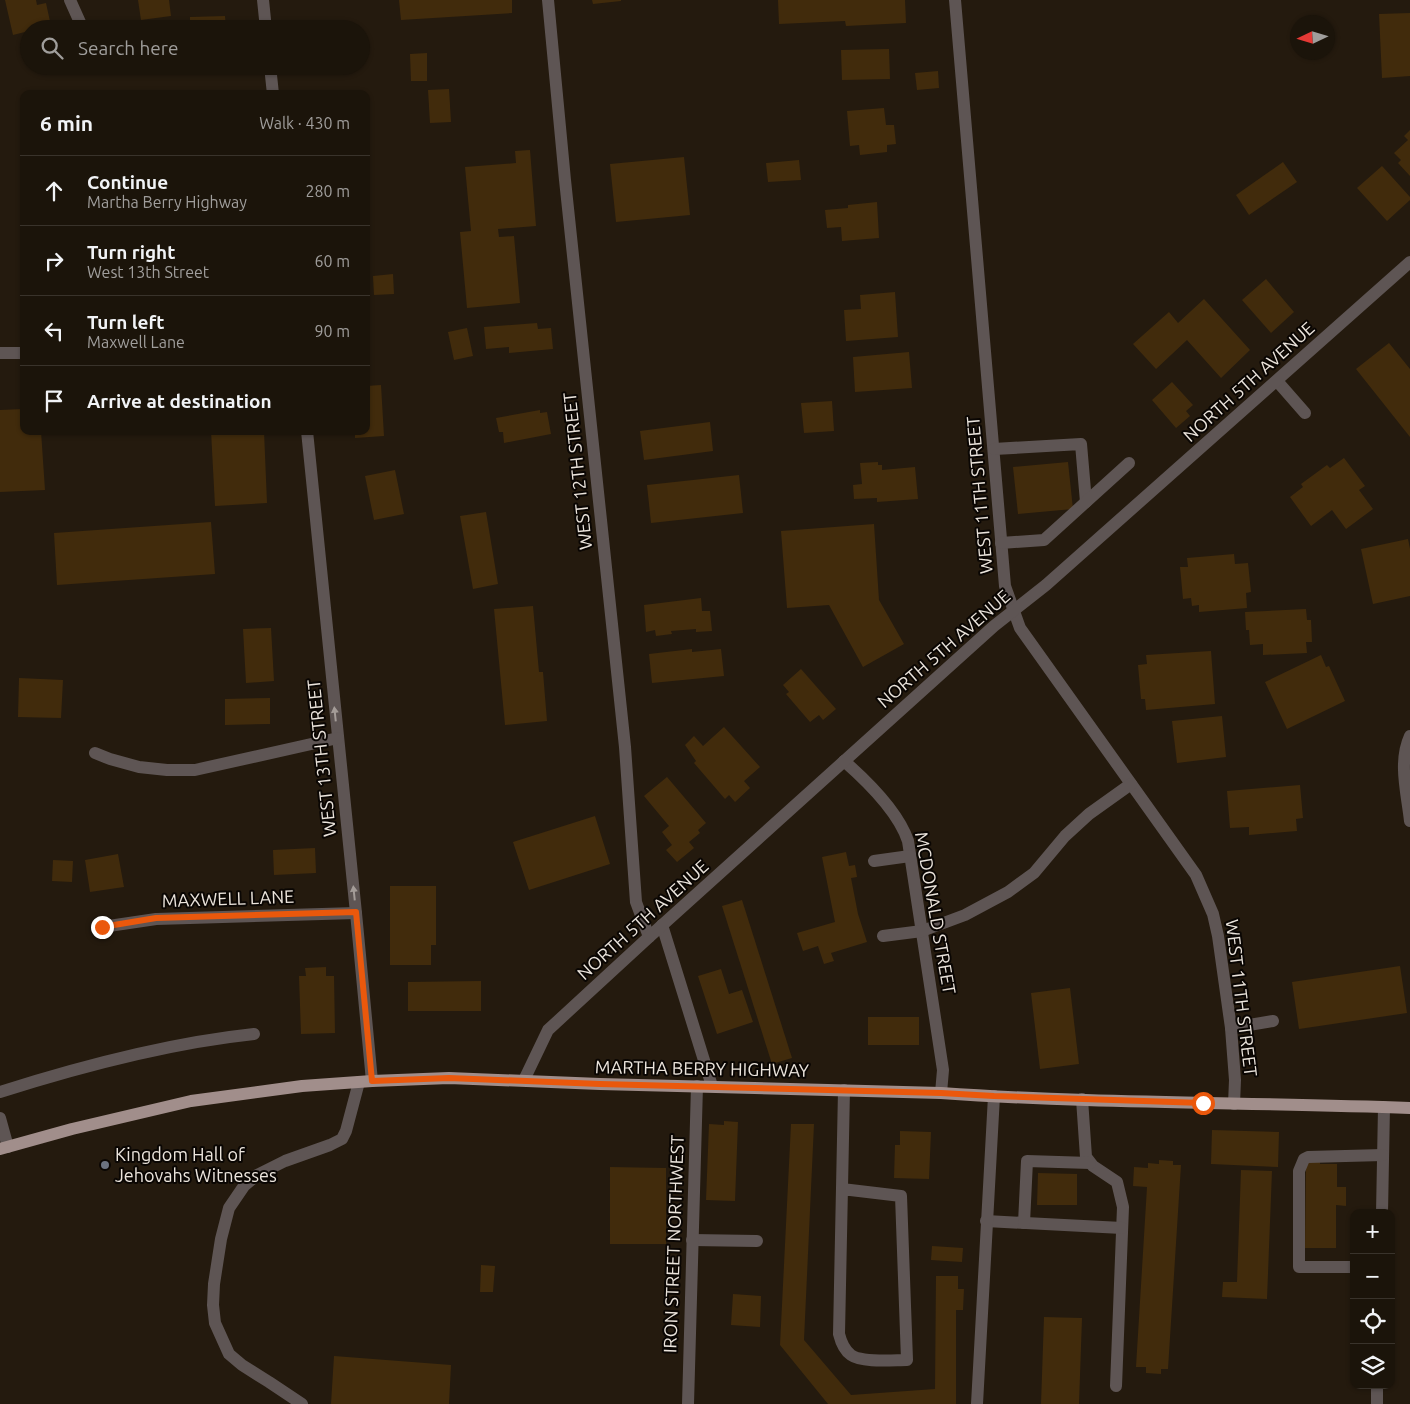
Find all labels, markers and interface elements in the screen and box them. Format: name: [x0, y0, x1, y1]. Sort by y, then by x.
north arrow: [1290, 15, 1335, 60]
search box: [20, 20, 370, 75]
icon: search: [38, 34, 66, 62]
text: Search here: [78, 37, 178, 59]
text: 6 min: [40, 111, 93, 135]
text: Walk · 430 m: [259, 114, 350, 132]
text: Continue: [87, 171, 168, 193]
icon: ahead: [40, 177, 68, 205]
text: 280 m: [305, 182, 350, 200]
text: Martha Berry Highway: [87, 193, 247, 211]
text: Turn right: [87, 241, 175, 263]
icon: right: [40, 247, 68, 275]
text: 60 m: [314, 252, 350, 270]
text: West 13th Street: [87, 263, 209, 281]
text: Turn left: [87, 311, 165, 333]
icon: left: [40, 317, 68, 345]
street label: NORTH 5TH AVENUE: [1179, 317, 1318, 445]
text: 90 m: [314, 322, 350, 340]
text: Maxwell Lane: [87, 333, 185, 351]
icon: arrive: [40, 387, 68, 415]
text: Arrive at destination: [87, 390, 272, 412]
street label: WEST 12TH STREET: [559, 391, 595, 551]
street label: WEST 11TH STREET: [962, 415, 996, 575]
street label: NORTH 5TH AVENUE: [873, 585, 1014, 711]
street label: WEST 13TH STREET: [303, 678, 339, 838]
one-way arrow: [331, 706, 339, 722]
street label: MCDONALD STREET: [912, 830, 960, 996]
street label: NORTH 5TH AVENUE: [573, 855, 712, 983]
one-way arrow: [350, 885, 358, 901]
street label: MAXWELL LANE: [161, 886, 295, 910]
route end: [91, 916, 114, 939]
street label: WEST 11TH STREET: [1222, 918, 1262, 1078]
street label: MARTHA BERRY HIGHWAY: [595, 1056, 810, 1080]
route start: [1192, 1092, 1215, 1115]
street label: IRON STREET NORTHWEST: [659, 1134, 687, 1353]
place label: Kingdom Hall of Jehovahs Witnesses: [115, 1144, 277, 1185]
marker: Kingdom Hall of Jehovahs Witnesses: [99, 1159, 111, 1171]
map controls: [1350, 1209, 1395, 1389]
button: +: [1350, 1209, 1395, 1254]
button: −: [1350, 1254, 1395, 1299]
button: locate: [1350, 1299, 1395, 1344]
button: layers: [1350, 1344, 1395, 1389]

